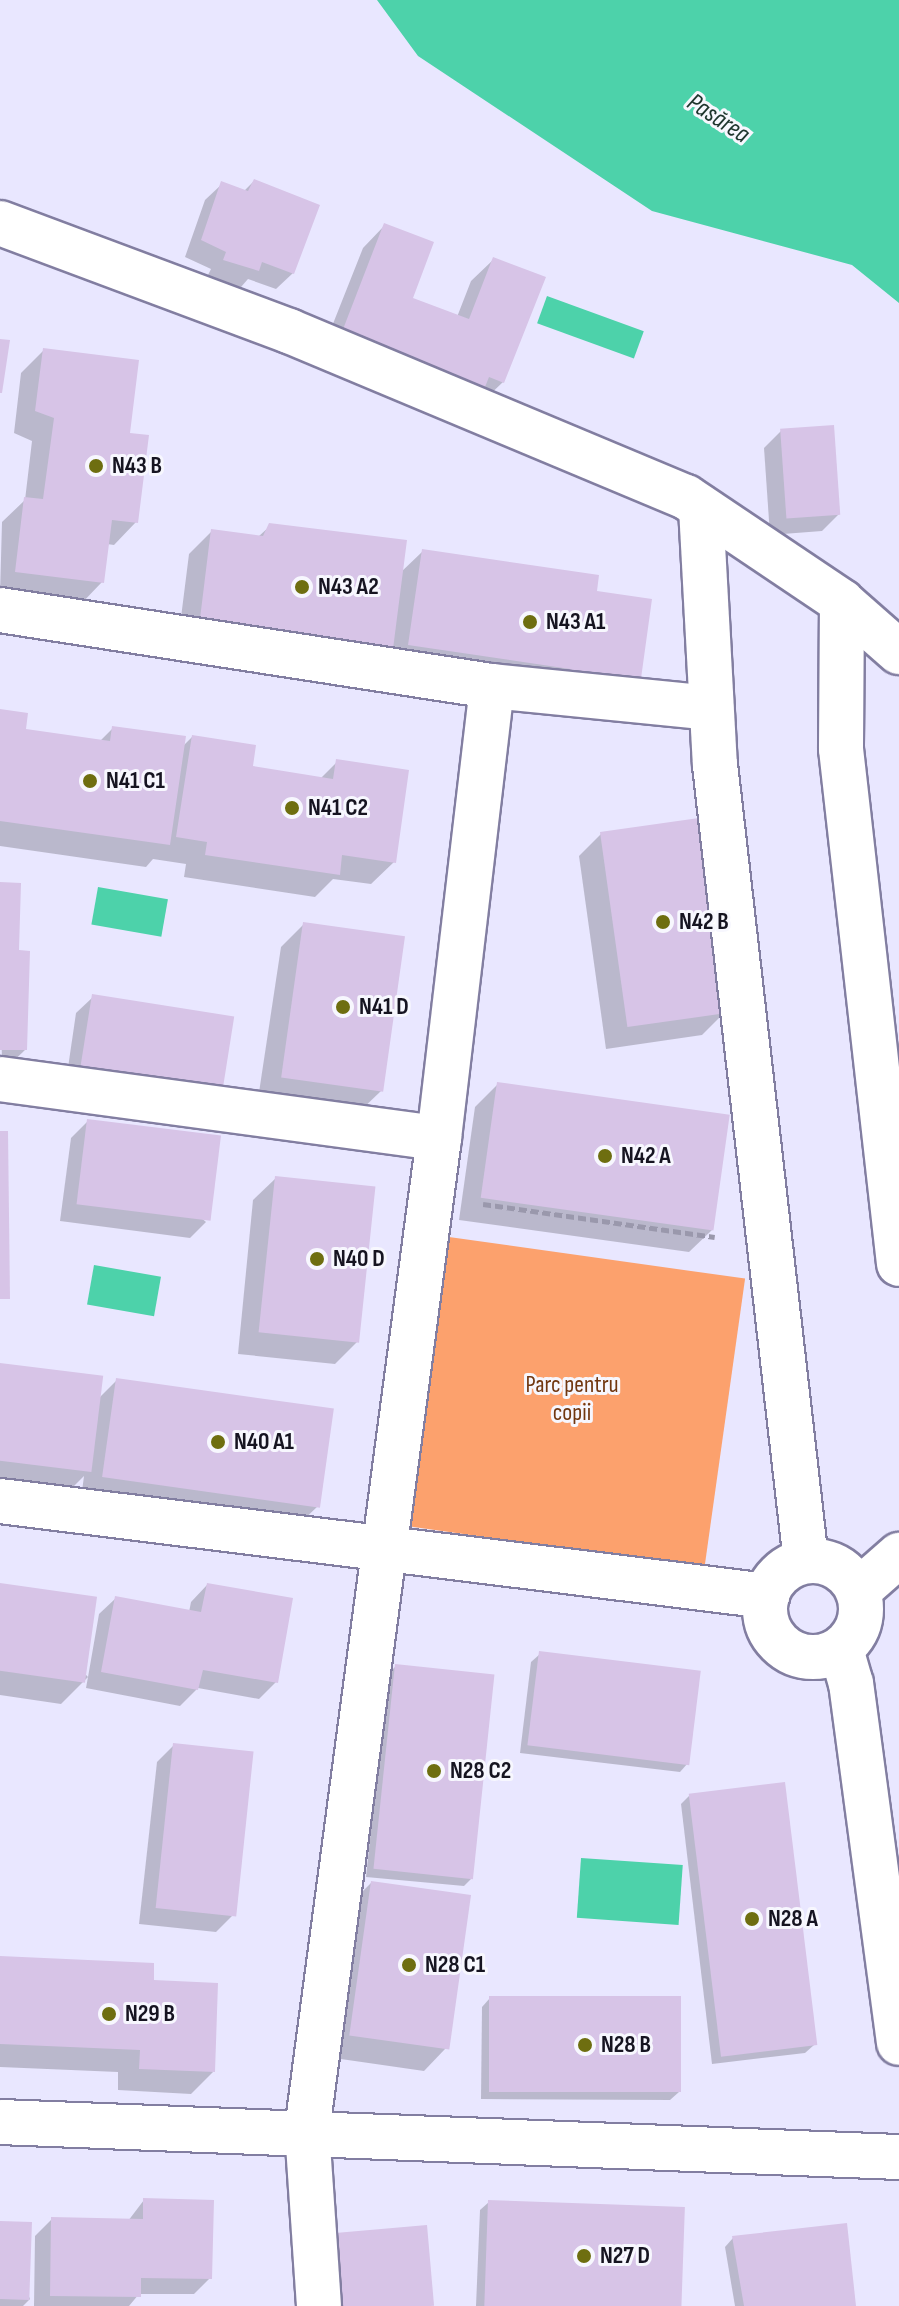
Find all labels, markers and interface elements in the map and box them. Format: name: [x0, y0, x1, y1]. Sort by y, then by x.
water label: Pasărea: [681, 87, 755, 151]
place label: N43 B: [112, 452, 162, 480]
marker: N43 B: [87, 457, 105, 475]
place label: N43 A2: [318, 573, 379, 601]
marker: N43 A2: [293, 578, 311, 596]
place label: N43 A1: [546, 608, 605, 636]
marker: N43 A1: [521, 613, 539, 631]
place label: N41 C1: [106, 767, 165, 795]
marker: N41 C1: [81, 772, 99, 790]
place label: N41 C2: [308, 794, 368, 822]
marker: N41 C2: [283, 799, 301, 817]
place label: N42 B: [679, 908, 729, 936]
marker: N42 B: [654, 913, 672, 931]
place label: N41 D: [359, 993, 409, 1021]
marker: N41 D: [334, 998, 352, 1016]
place label: N42 A: [621, 1142, 671, 1170]
marker: N42 A: [596, 1147, 614, 1165]
place label: N40 D: [333, 1245, 385, 1273]
marker: N40 D: [308, 1250, 326, 1268]
park label: Parc pentru copii: [525, 1371, 619, 1427]
place label: N40 A1: [234, 1428, 294, 1456]
marker: N40 A1: [209, 1433, 227, 1451]
place label: N28 C2: [450, 1757, 511, 1785]
marker: N28 C2: [425, 1762, 443, 1780]
place label: N28 A: [768, 1905, 818, 1933]
marker: N28 A: [743, 1910, 761, 1928]
place label: N28 C1: [425, 1951, 485, 1979]
marker: N28 C1: [400, 1956, 418, 1974]
place label: N29 B: [125, 2000, 175, 2028]
marker: N29 B: [100, 2005, 118, 2023]
place label: N28 B: [601, 2031, 651, 2059]
marker: N28 B: [576, 2036, 594, 2054]
place label: N27 D: [600, 2242, 650, 2270]
marker: N27 D: [575, 2247, 593, 2265]

